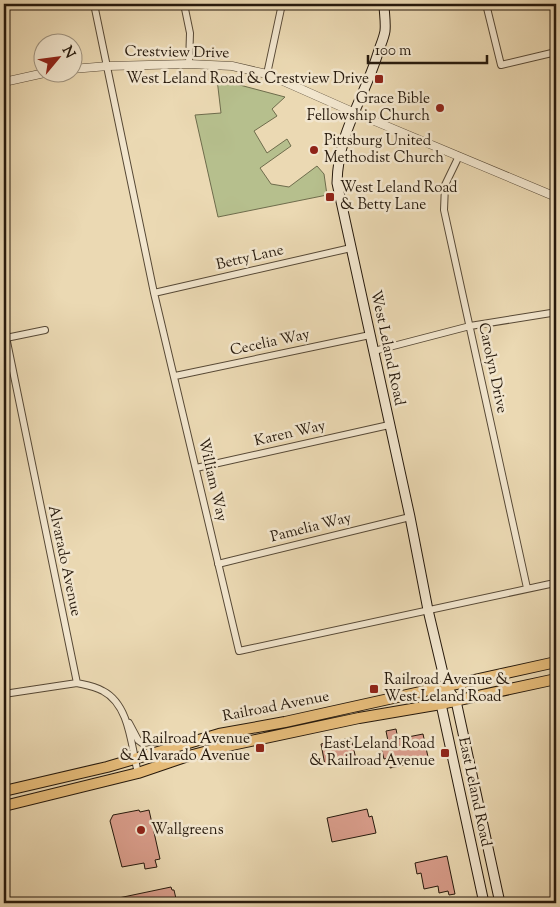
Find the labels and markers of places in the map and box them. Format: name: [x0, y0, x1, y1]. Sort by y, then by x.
place label: West Leland Road & Crestview Drive: [126, 69, 369, 90]
marker: West Leland Road & Crestview Drive: [373, 73, 385, 85]
place label: Grace Bible Fellowship Church: [307, 89, 430, 127]
marker: Grace Bible Fellowship Church: [434, 102, 446, 114]
place label: Pittsburg United Methodist Church: [324, 131, 444, 169]
marker: Pittsburg United Methodist Church: [308, 144, 320, 156]
place label: West Leland Road & Betty Lane: [340, 178, 458, 216]
marker: West Leland Road & Betty Lane: [324, 191, 336, 203]
place label: Railroad Avenue & West Leland Road: [384, 670, 510, 708]
marker: Railroad Avenue & West Leland Road: [368, 683, 380, 695]
place label: Railroad Avenue & Alvarado Avenue: [120, 729, 250, 767]
place label: East Leland Road & Railroad Avenue: [309, 734, 436, 772]
marker: Railroad Avenue & Alvarado Avenue: [254, 742, 266, 754]
marker: East Leland Road & Railroad Avenue: [439, 747, 451, 759]
place label: Wallgreens: [151, 820, 224, 841]
marker: Wallgreens: [135, 824, 147, 836]

